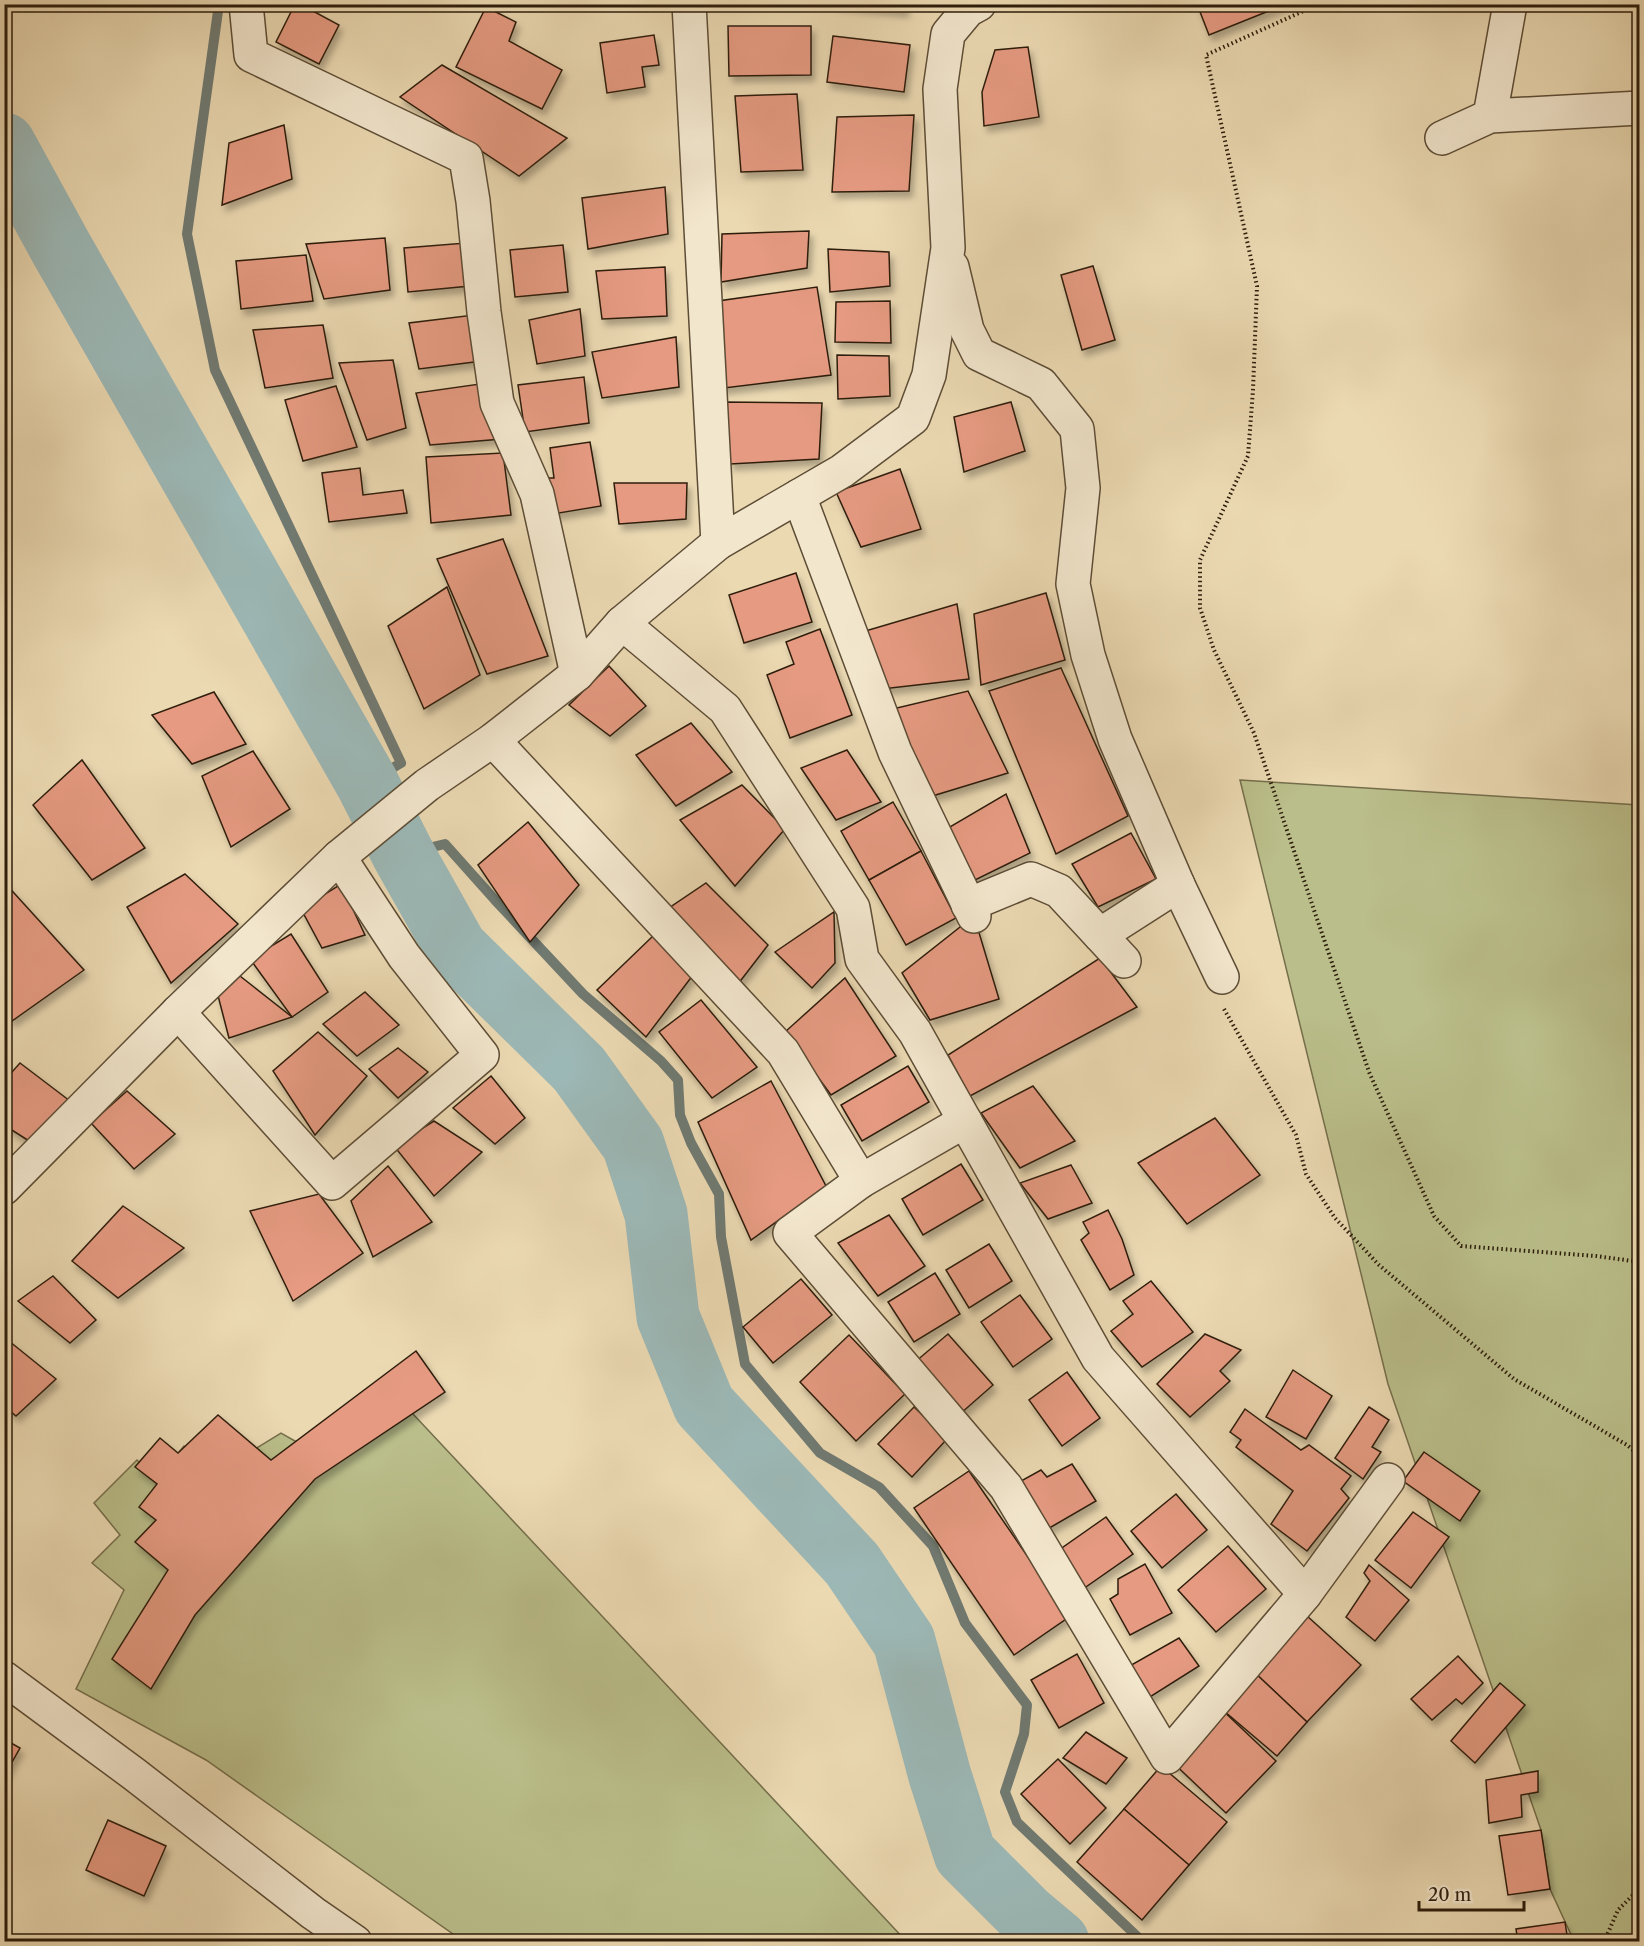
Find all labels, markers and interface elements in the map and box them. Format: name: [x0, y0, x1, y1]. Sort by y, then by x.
scale bar: [1419, 1874, 1524, 1912]
text: 20 m: [1428, 1884, 1472, 1906]

